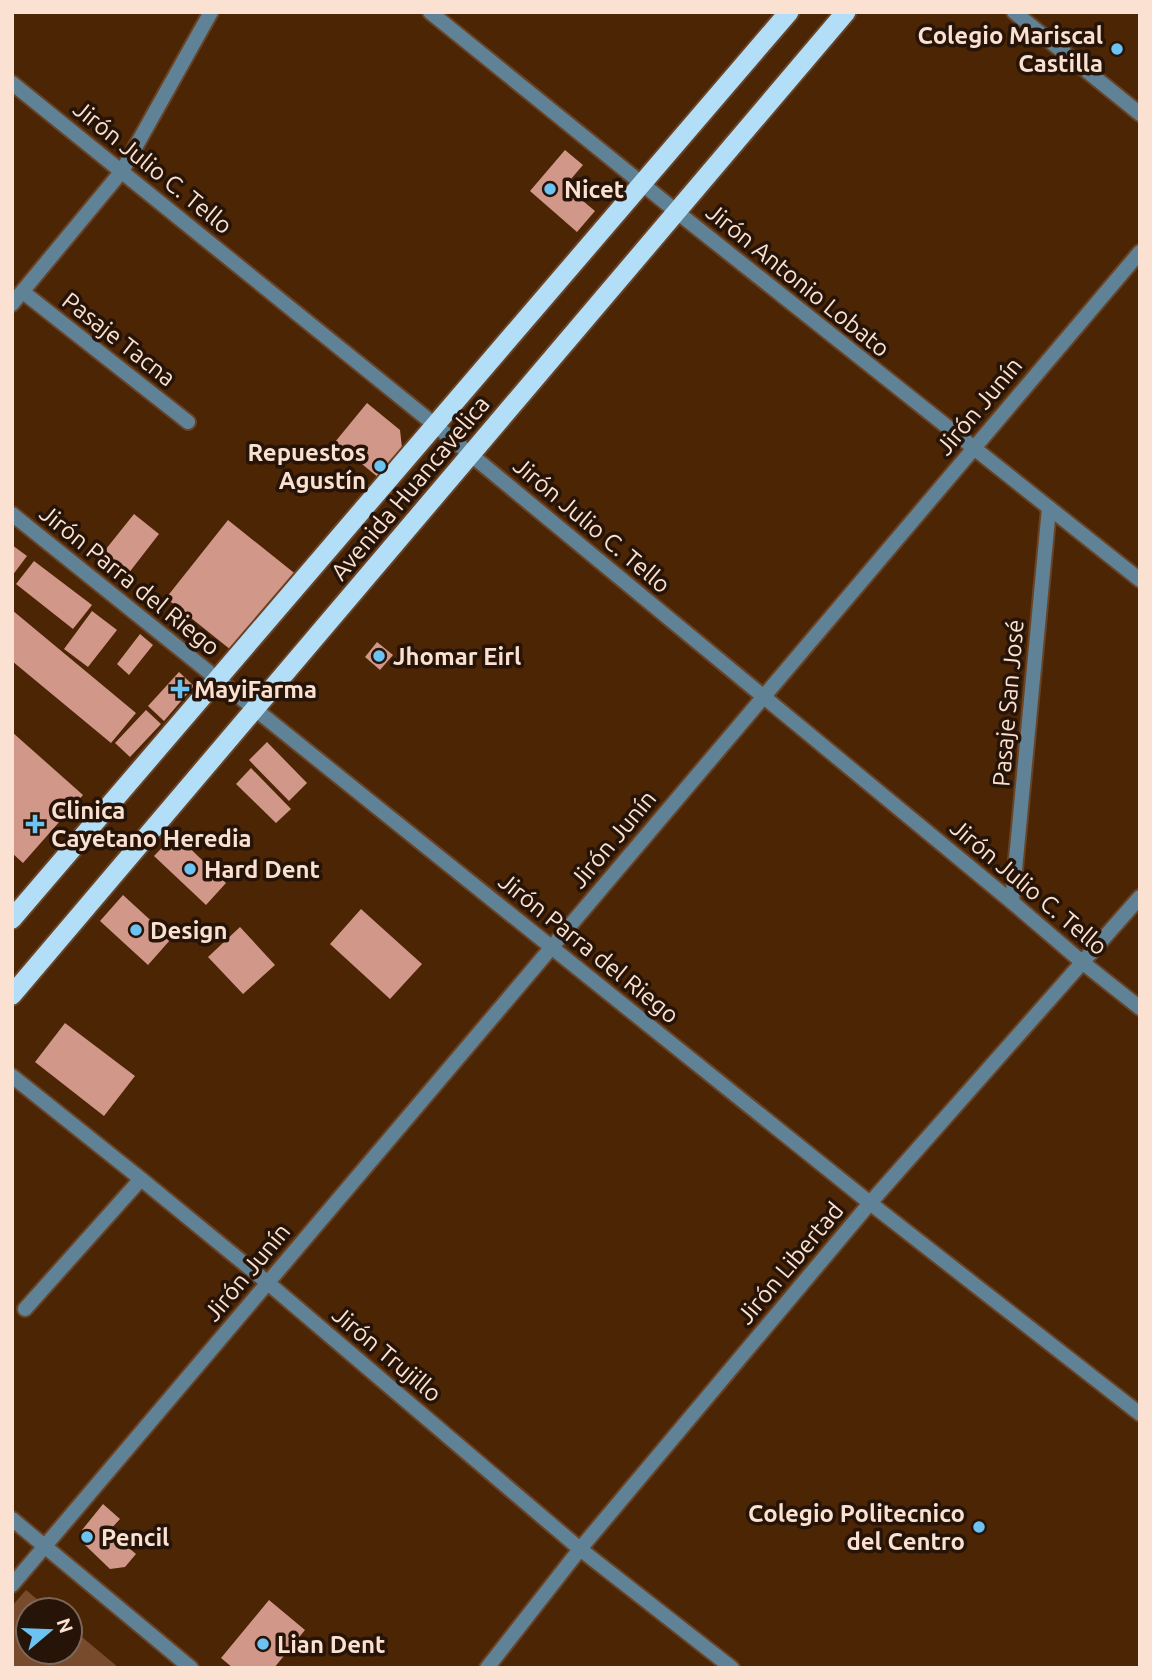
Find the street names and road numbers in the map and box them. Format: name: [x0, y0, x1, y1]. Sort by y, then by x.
street label: Jirón Julio C. Tello: [68, 95, 238, 239]
street label: Jirón Antonio Lobato: [701, 198, 895, 362]
street label: Pasaje Tacna: [57, 287, 181, 391]
street label: Jirón Junín: [931, 352, 1027, 460]
street label: Avenida Huancavelica: [325, 390, 495, 586]
street label: Jirón Julio C. Tello: [508, 452, 676, 598]
street label: Jirón Parra del Riego: [35, 499, 225, 661]
street label: Pasaje San José: [987, 618, 1029, 788]
street label: Jirón Junín: [565, 785, 661, 893]
street label: Jirón Julio C. Tello: [945, 814, 1113, 960]
street label: Jirón Parra del Riego: [494, 867, 684, 1029]
street label: Jirón Libertad: [731, 1197, 849, 1329]
street label: Jirón Junín: [199, 1218, 295, 1326]
street label: Jirón Trujillo: [327, 1301, 447, 1407]

